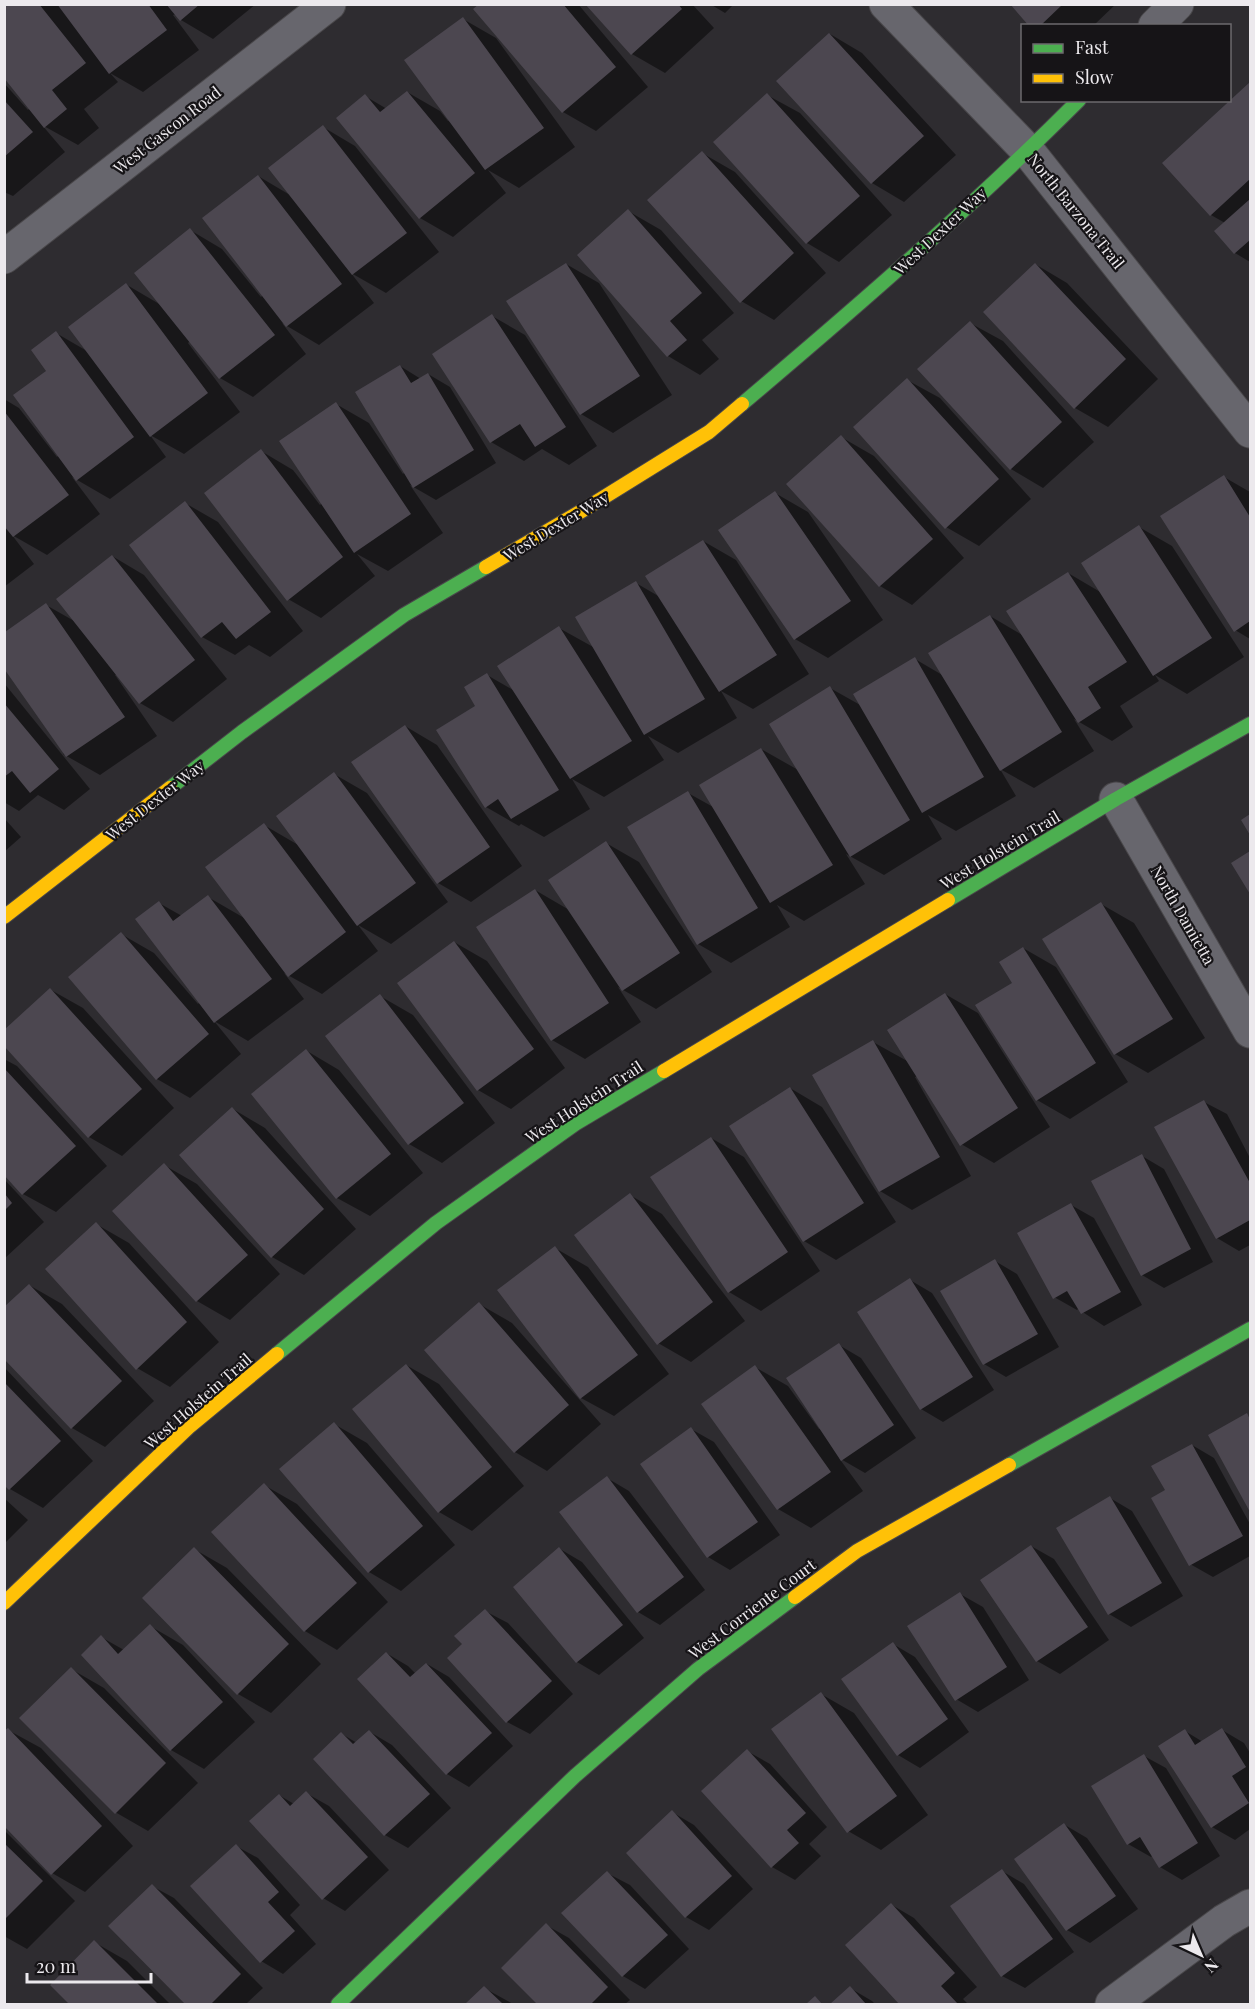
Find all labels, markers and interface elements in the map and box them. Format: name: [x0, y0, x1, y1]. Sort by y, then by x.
legend: [1021, 24, 1231, 102]
text: Fast: [1075, 35, 1109, 59]
text: Slow: [1075, 65, 1113, 89]
street label: West Gascon Road: [108, 81, 225, 179]
street label: North Barzona Trail: [1023, 149, 1130, 273]
street label: West Dexter Way: [888, 182, 990, 280]
street label: West Dexter Way: [498, 486, 612, 566]
street label: West Dexter Way: [100, 755, 208, 845]
street label: West Holstein Trail: [935, 805, 1064, 894]
street label: North Damietta: [1147, 861, 1220, 968]
street label: West Holstein Trail: [520, 1055, 647, 1148]
street label: West Holstein Trail: [139, 1348, 256, 1454]
street label: West Corriente Court: [683, 1554, 820, 1664]
north arrow: [1171, 1925, 1231, 1985]
scale bar: [27, 1946, 152, 1984]
text: 20 m: [36, 1954, 76, 1978]
text: N: [1200, 1955, 1223, 1978]

